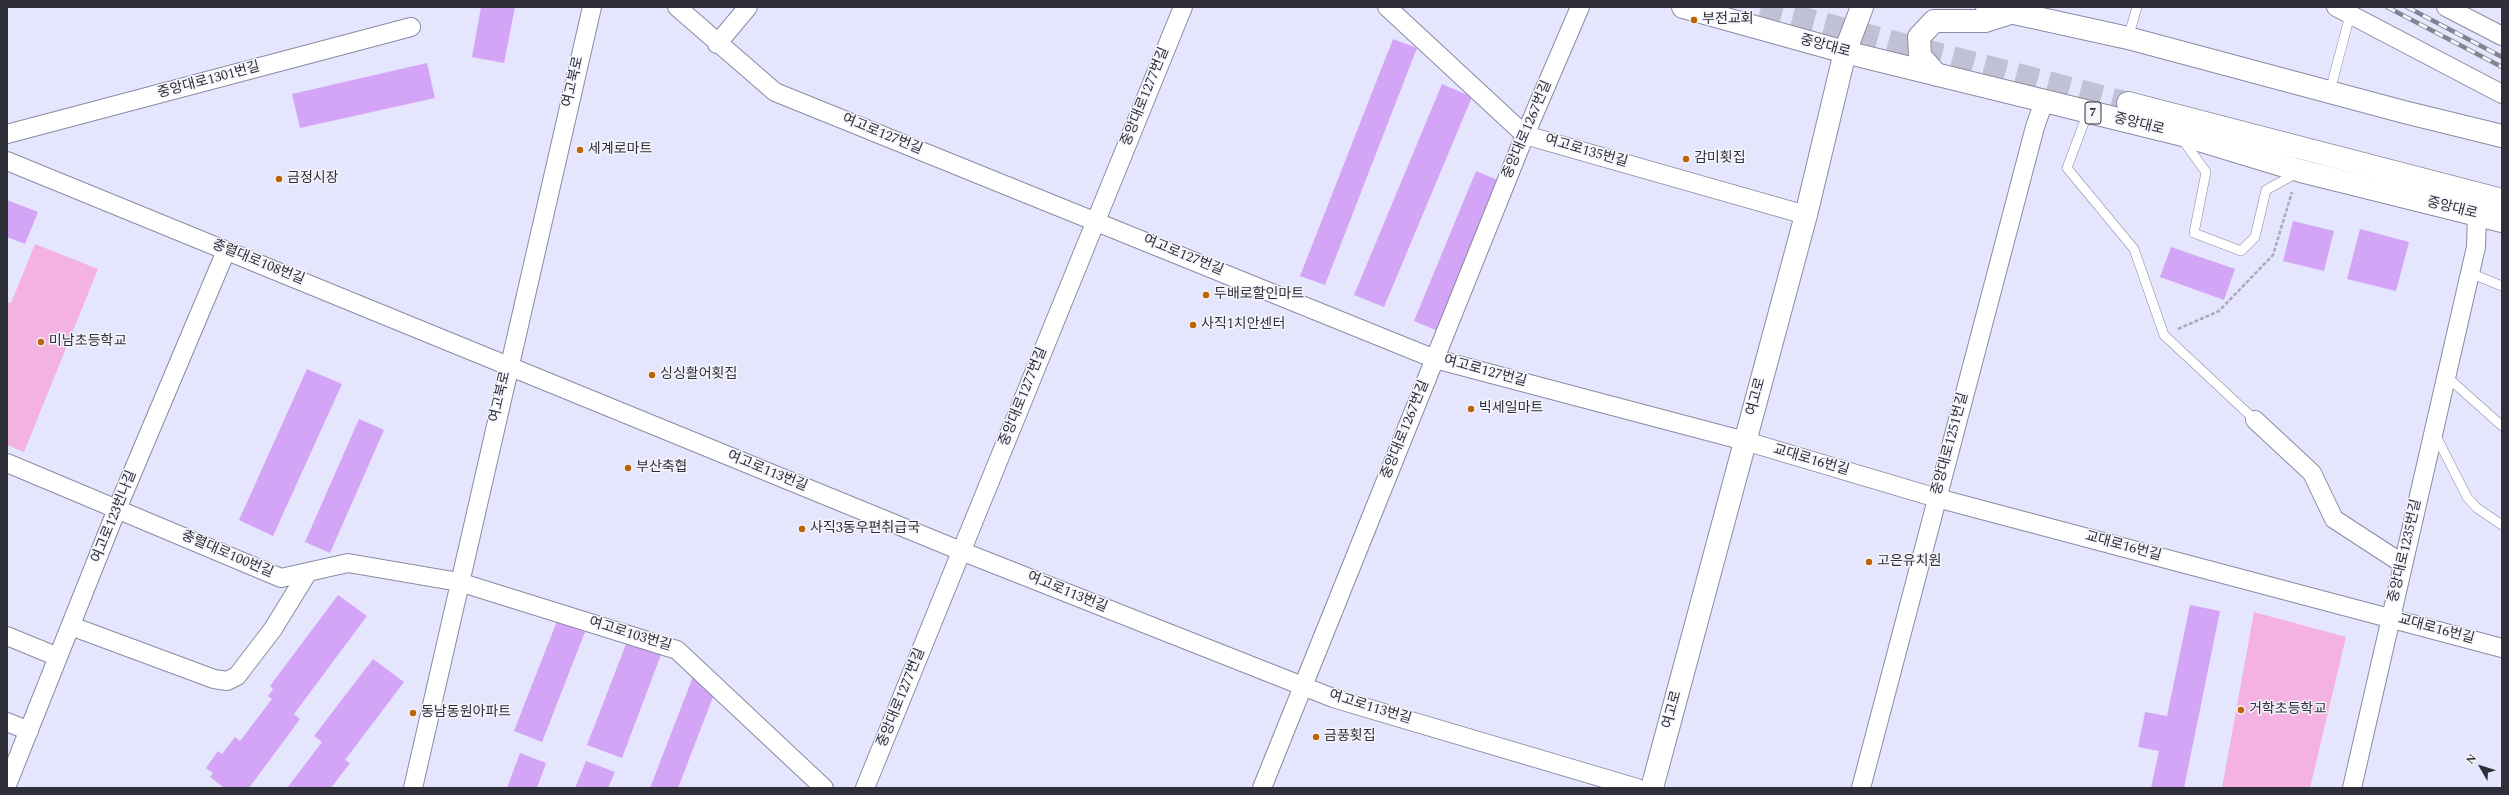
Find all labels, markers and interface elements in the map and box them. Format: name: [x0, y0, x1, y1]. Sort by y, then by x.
place label: 부전교회: [1702, 12, 1754, 28]
marker: 부전교회: [1689, 15, 1699, 25]
street label: 중앙대로: [1798, 32, 1852, 62]
street label: 중앙대로1277번길: [1118, 45, 1174, 149]
street label: 여고북로: [560, 55, 588, 109]
street label: 중앙대로1301번길: [156, 59, 262, 103]
street label: 중앙대로1267번길: [1500, 78, 1556, 182]
road number: 7: [2085, 102, 2101, 124]
street label: 여고로127번길: [839, 111, 925, 159]
street label: 중앙대로: [2112, 111, 2166, 139]
street label: 여고로135번길: [1543, 132, 1629, 172]
place label: 세계로마트: [588, 142, 652, 158]
marker: 세계로마트: [575, 145, 585, 155]
place label: 감미횟집: [1694, 151, 1746, 167]
marker: 감미횟집: [1681, 154, 1691, 164]
place label: 금정시장: [287, 171, 339, 187]
marker: 금정시장: [274, 174, 284, 184]
street label: 중앙대로: [2425, 195, 2479, 223]
street label: 여고로127번길: [1140, 232, 1226, 280]
street label: 충렬대로108번길: [209, 237, 307, 289]
place label: 두배로할인마트: [1214, 287, 1304, 303]
marker: 두배로할인마트: [1201, 290, 1211, 300]
place label: 사직1치안센터: [1201, 317, 1285, 333]
marker: 사직1치안센터: [1188, 320, 1198, 330]
place label: 미남초등학교: [49, 334, 126, 350]
marker: 미남초등학교: [36, 337, 46, 347]
street label: 중앙대로1277번길: [996, 345, 1052, 449]
street label: 여고로127번길: [1442, 353, 1528, 391]
place label: 싱싱활어횟집: [660, 367, 737, 383]
street label: 여고북로: [487, 370, 515, 424]
marker: 싱싱활어횟집: [647, 370, 657, 380]
street label: 여고로: [1744, 376, 1770, 418]
street label: 중앙대로1267번길: [1378, 378, 1434, 482]
street label: 중앙대로1251번길: [1929, 391, 1973, 497]
place label: 빅세일마트: [1479, 401, 1543, 417]
marker: 빅세일마트: [1466, 404, 1476, 414]
street label: 교대로16번길: [1771, 442, 1851, 480]
street label: 여고로113번길: [724, 448, 810, 496]
place label: 부산축협: [636, 460, 688, 476]
marker: 부산축협: [623, 463, 633, 473]
street label: 여고로123번나길: [89, 468, 141, 566]
street label: 중앙대로1235번길: [2386, 498, 2426, 604]
place label: 사직3동우편취급국: [810, 521, 920, 537]
marker: 사직3동우편취급국: [797, 524, 807, 534]
street label: 충렬대로100번길: [178, 528, 276, 582]
street label: 교대로16번길: [2083, 529, 2163, 565]
place label: 고은유치원: [1877, 554, 1941, 570]
marker: 고은유치원: [1864, 557, 1874, 567]
street label: 여고로113번길: [1024, 569, 1110, 617]
street label: 교대로16번길: [2396, 612, 2476, 648]
street label: 여고로103번길: [587, 614, 673, 656]
street label: 중앙대로1277번길: [874, 646, 930, 750]
street label: 여고로113번길: [1327, 687, 1413, 729]
street label: 여고로: [1660, 689, 1686, 731]
place label: 거학초등학교: [2249, 702, 2326, 718]
place label: 동남동원아파트: [421, 705, 511, 721]
marker: 거학초등학교: [2236, 705, 2246, 715]
marker: 동남동원아파트: [408, 708, 418, 718]
place label: 금풍횟집: [1324, 729, 1376, 745]
marker: 금풍횟집: [1311, 732, 1321, 742]
north arrow: [2461, 747, 2501, 787]
text: N: [2462, 750, 2481, 768]

